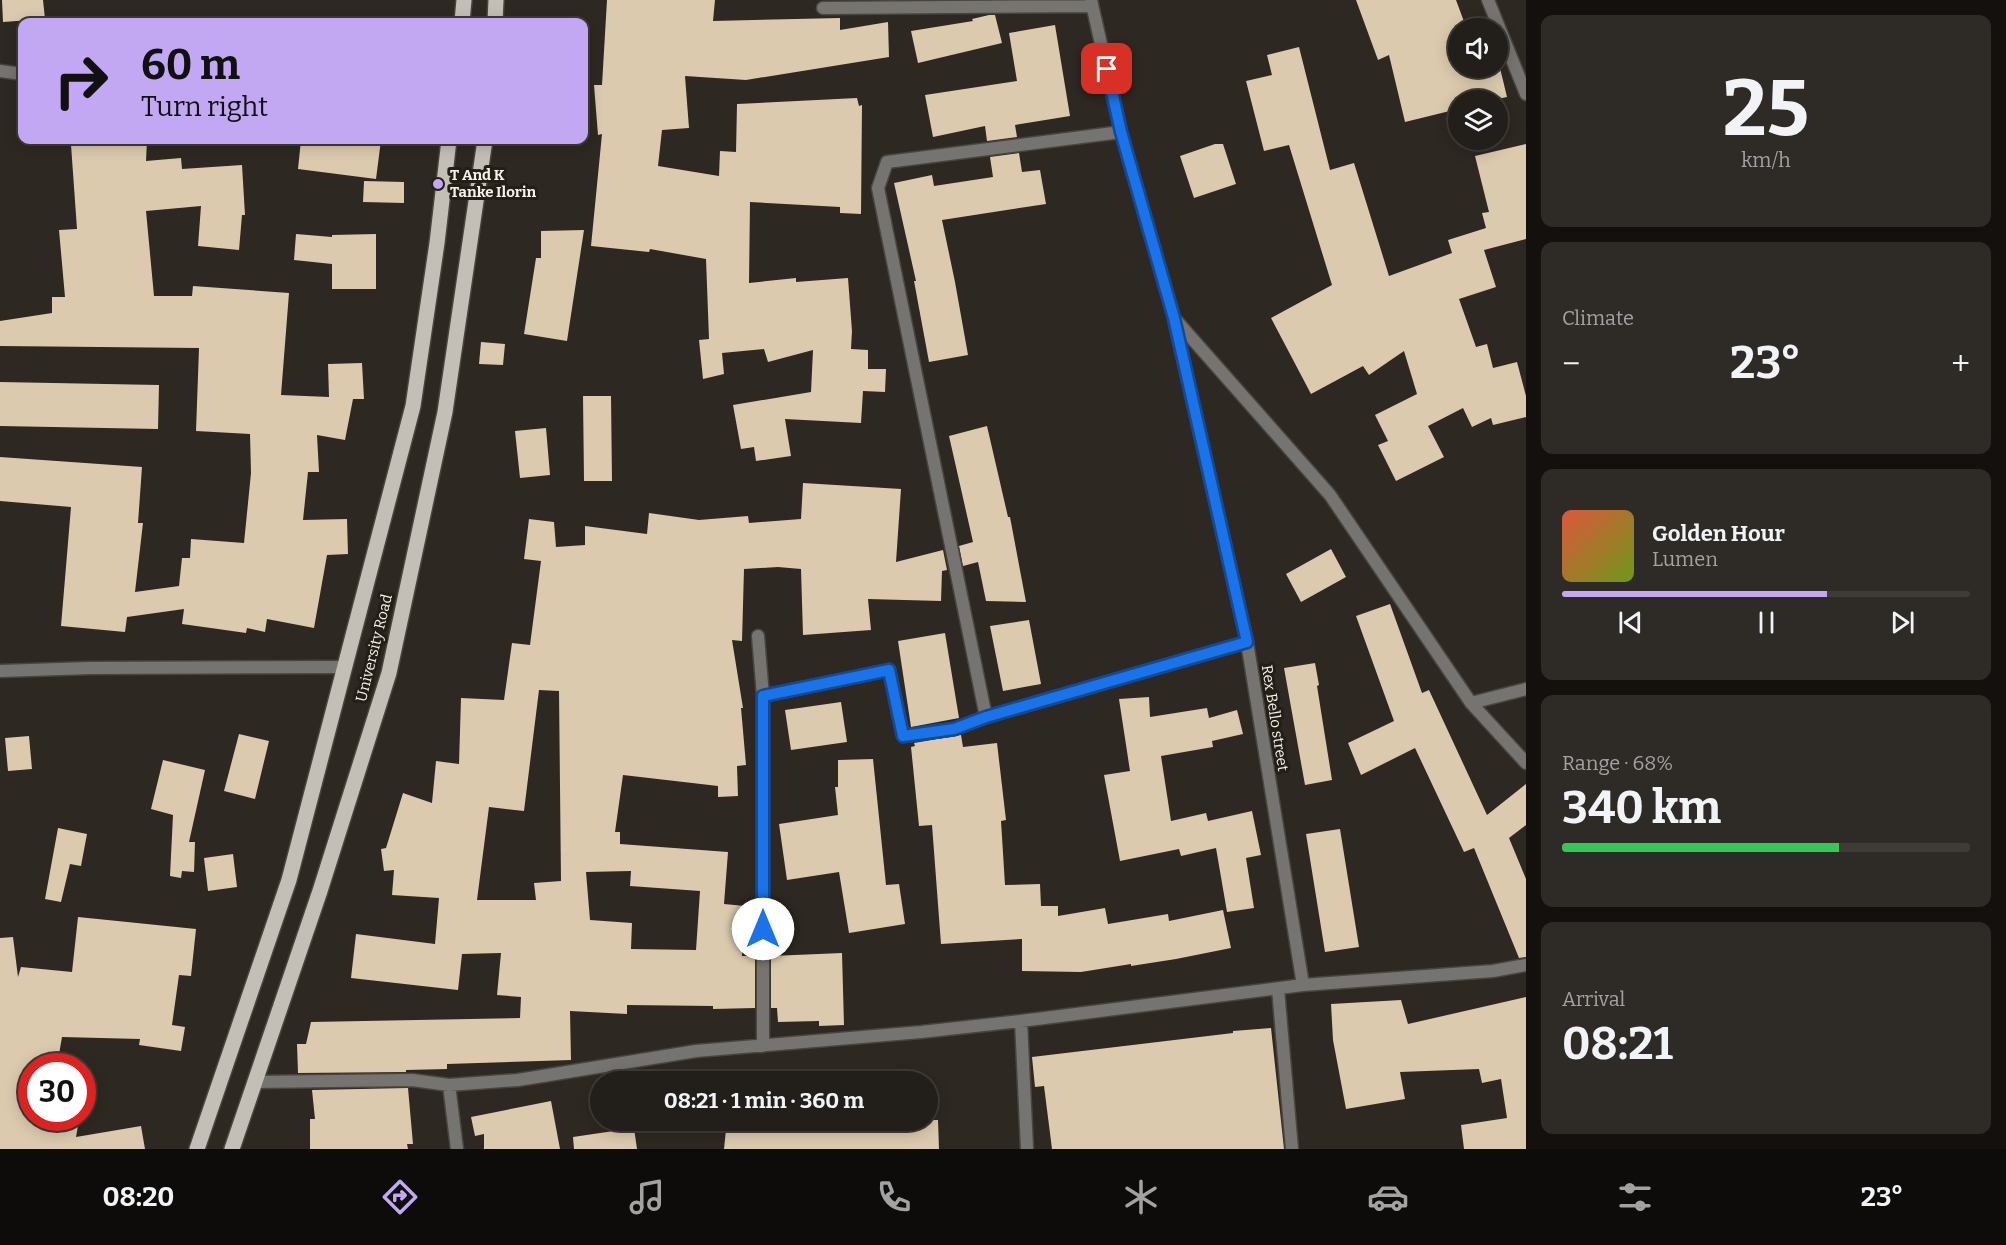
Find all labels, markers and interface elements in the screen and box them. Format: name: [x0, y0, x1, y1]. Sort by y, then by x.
map controls: [1448, 18, 1508, 150]
button: sound: [1448, 18, 1508, 78]
text: 60 m: [141, 40, 240, 90]
icon: right: [42, 42, 120, 120]
pin: [1081, 43, 1132, 94]
icon: arrive: [1090, 52, 1123, 85]
text: 25: [1723, 62, 1809, 156]
button: layers: [1448, 90, 1508, 150]
text: Turn right: [141, 91, 268, 123]
text: km/h: [1741, 148, 1791, 172]
place label: T And K Tanke Ilorin: [450, 166, 537, 201]
marker: T And K Tanke Ilorin: [431, 177, 445, 191]
text: Climate: [1562, 306, 1634, 330]
text: 23°: [1730, 336, 1801, 390]
text: −: [1562, 344, 1580, 384]
text: +: [1951, 344, 1970, 384]
text: Golden Hour: [1652, 520, 1785, 547]
text: Lumen: [1652, 547, 1718, 571]
street label: University Road: [352, 592, 396, 704]
icon: previous: [1614, 606, 1647, 639]
icon: pause: [1750, 606, 1783, 639]
icon: next: [1886, 606, 1919, 639]
street label: Rex Bello street: [1258, 664, 1292, 773]
text: Range · 68%: [1562, 751, 1673, 775]
text: 340 km: [1562, 781, 1721, 835]
position arrow: [731, 897, 795, 961]
text: Arrival: [1562, 987, 1625, 1011]
text: 08:21: [1562, 1017, 1673, 1071]
speed limit sign: 30: [18, 1053, 96, 1131]
text: 08:21 · 1 min · 360 m: [664, 1087, 864, 1114]
icon: directions: [379, 1176, 421, 1218]
icon: music: [626, 1176, 668, 1218]
icon: phone: [873, 1176, 915, 1218]
icon: climate: [1120, 1176, 1162, 1218]
icon: car: [1367, 1176, 1409, 1218]
icon: filters: [1614, 1176, 1656, 1218]
text: 08:20: [102, 1181, 175, 1213]
text: 23°: [1861, 1181, 1904, 1213]

